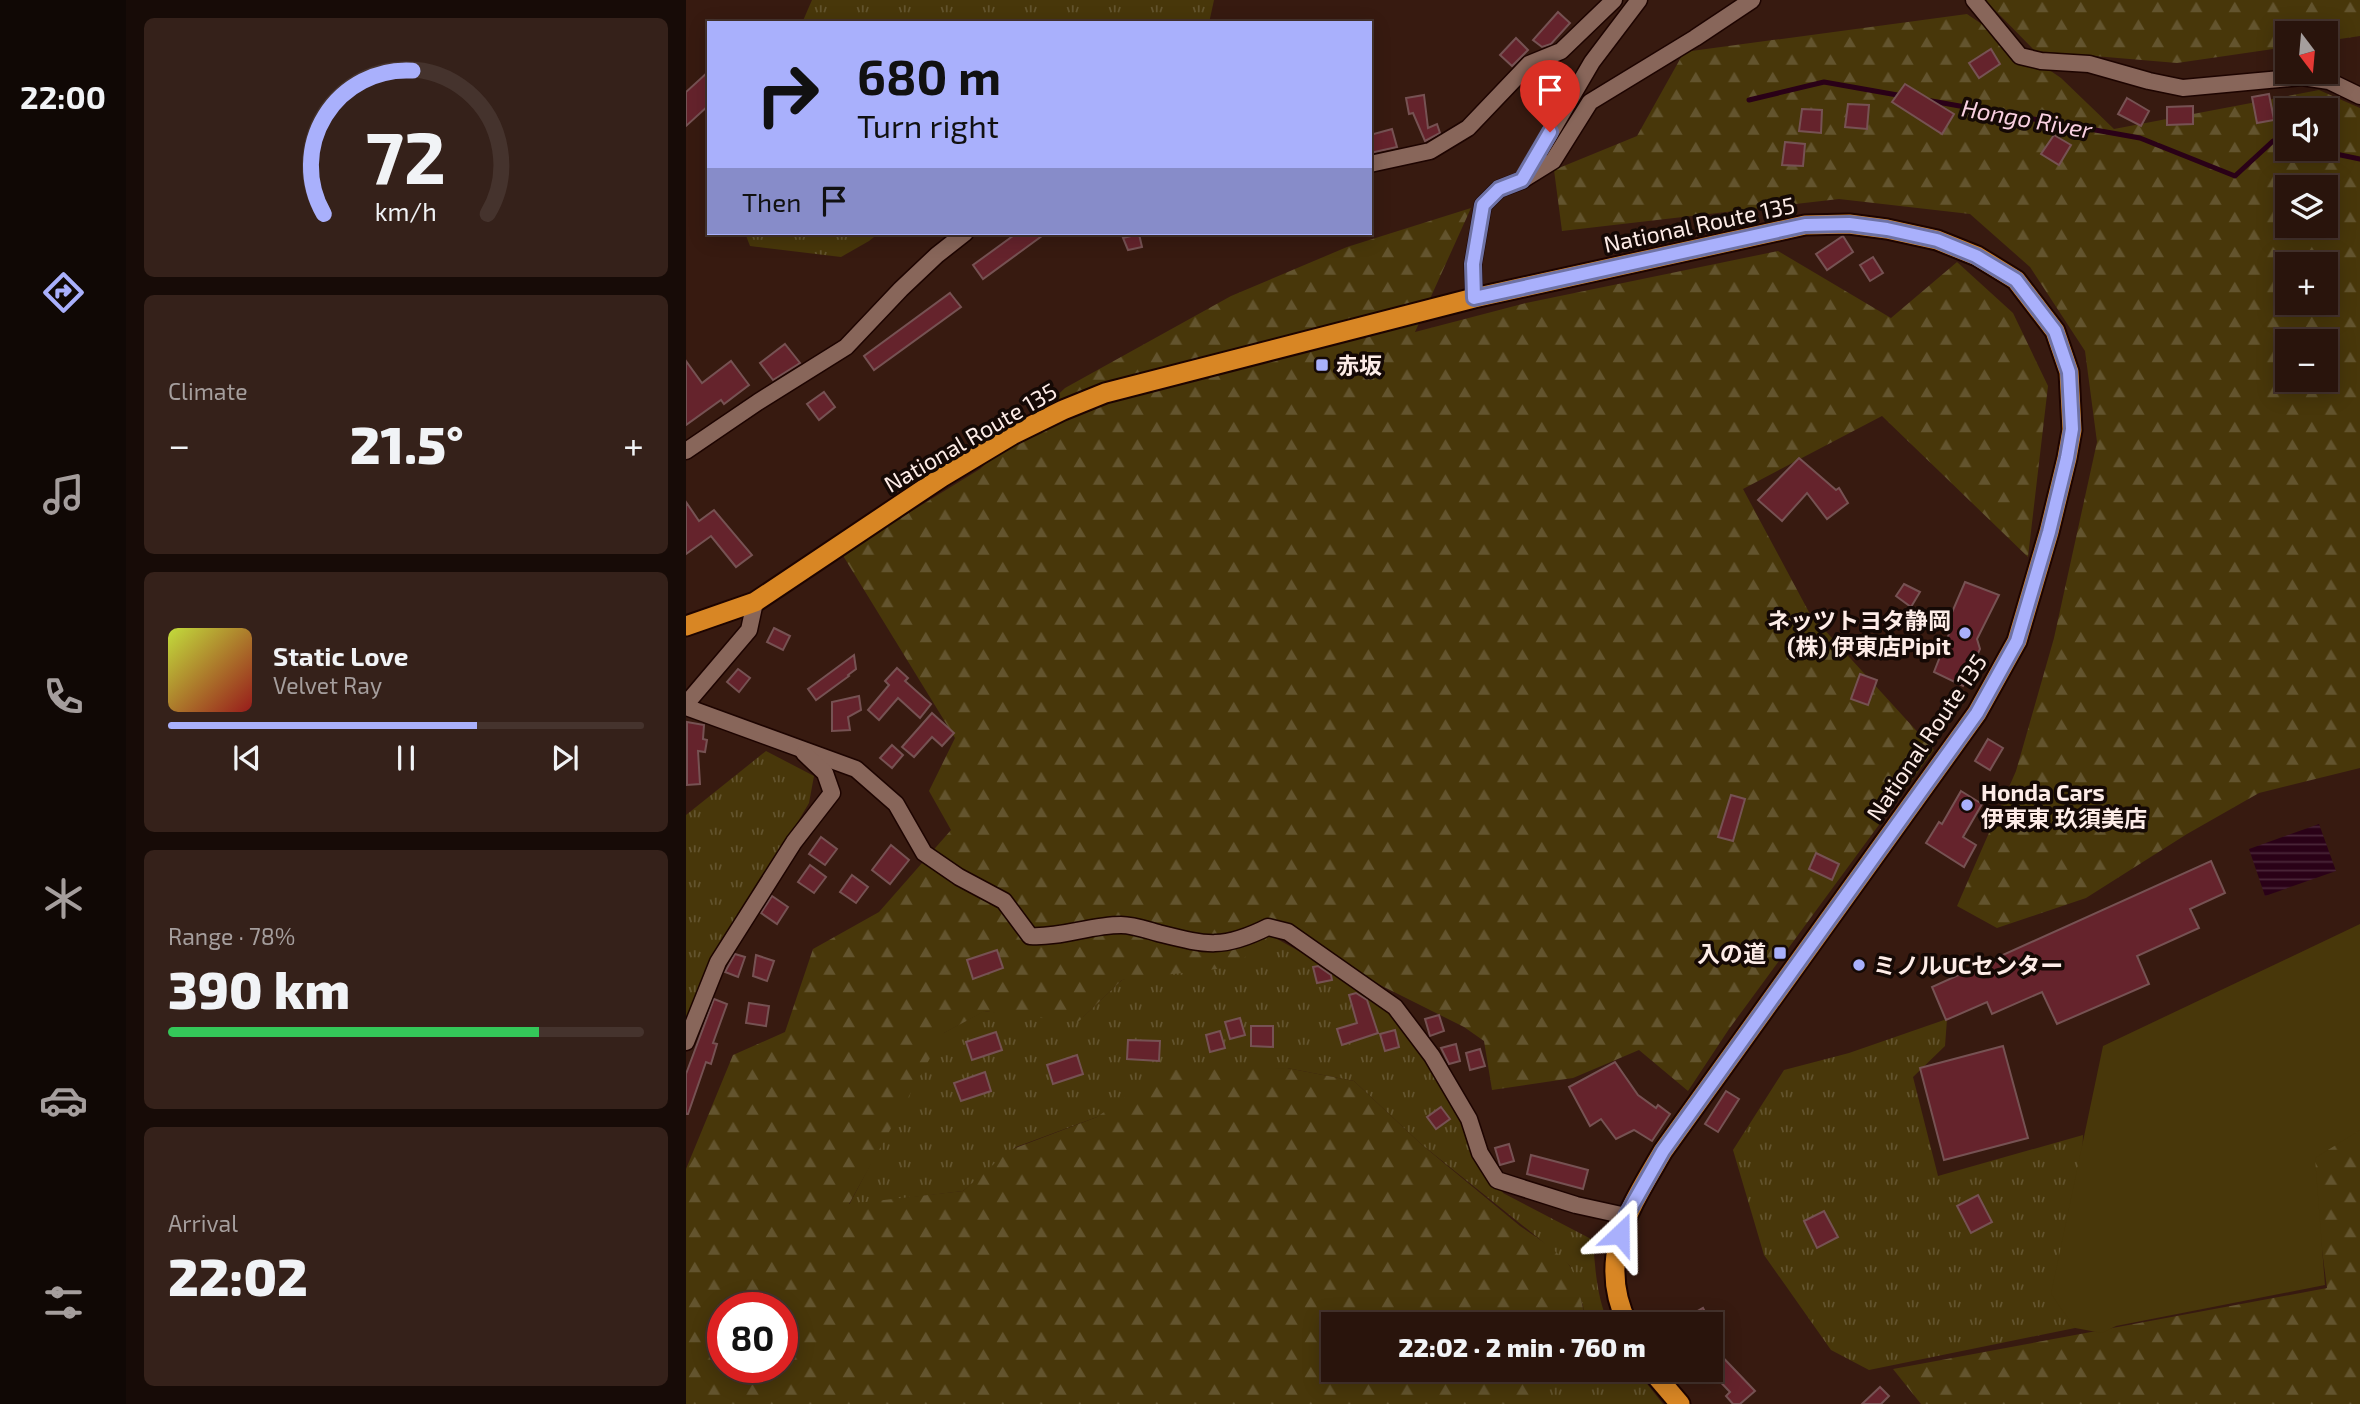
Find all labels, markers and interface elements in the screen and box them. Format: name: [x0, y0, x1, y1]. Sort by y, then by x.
north arrow: [2275, 21, 2338, 84]
map controls: [2275, 21, 2338, 392]
text: 680 m: [857, 46, 1001, 105]
icon: right: [742, 49, 833, 140]
pin: [1520, 60, 1580, 132]
icon: arrive: [1531, 71, 1569, 109]
text: 22:00: [20, 77, 106, 115]
water label: Hongo River: [1959, 92, 2095, 144]
button: sound: [2275, 98, 2338, 161]
text: Turn right: [857, 106, 999, 144]
text: 72: [366, 111, 446, 199]
button: layers: [2275, 175, 2338, 238]
icon: arrive: [815, 182, 853, 220]
text: Then: [742, 186, 801, 217]
street label: National Route 135: [1601, 190, 1797, 258]
text: km/h: [375, 195, 437, 225]
button: +: [2275, 252, 2338, 315]
icon: directions: [39, 268, 88, 317]
button: −: [2275, 329, 2338, 392]
place label: 赤坂: [1336, 351, 1382, 379]
marker: 赤坂: [1314, 357, 1330, 373]
street label: National Route 135: [879, 376, 1061, 498]
text: Climate: [168, 377, 248, 405]
text: 21.5°: [350, 412, 464, 474]
text: −: [168, 421, 190, 467]
text: +: [623, 421, 644, 467]
icon: music: [39, 470, 88, 519]
place label: ネッツトヨタ静岡 (株) 伊東店Pipit: [1767, 606, 1951, 660]
marker: ネッツトヨタ静岡 (株) 伊東店Pipit: [1957, 625, 1973, 641]
text: Static Love: [273, 640, 409, 671]
street label: National Route 135: [1860, 649, 1992, 825]
text: Velvet Ray: [273, 671, 382, 699]
icon: phone: [39, 672, 88, 721]
icon: previous: [228, 739, 266, 777]
icon: pause: [387, 739, 425, 777]
icon: next: [546, 739, 584, 777]
place label: Honda Cars 伊東東 玖須美店: [1981, 778, 2147, 832]
marker: Honda Cars 伊東東 玖須美店: [1959, 797, 1975, 813]
icon: climate: [39, 874, 88, 923]
text: Range · 78%: [168, 922, 295, 950]
place label: 入の道: [1697, 939, 1766, 967]
marker: 入の道: [1772, 945, 1788, 961]
place label: ミノルUCセンター: [1873, 951, 2063, 979]
text: 390 km: [168, 957, 350, 1019]
marker: ミノルUCセンター: [1851, 957, 1867, 973]
icon: car: [39, 1076, 88, 1125]
position arrow: [1583, 1197, 1657, 1271]
text: Arrival: [168, 1209, 238, 1237]
text: 22:02: [168, 1244, 308, 1306]
icon: filters: [39, 1278, 88, 1327]
speed limit sign: 80: [707, 1292, 798, 1383]
text: 22:02 · 2 min · 760 m: [1398, 1331, 1646, 1362]

